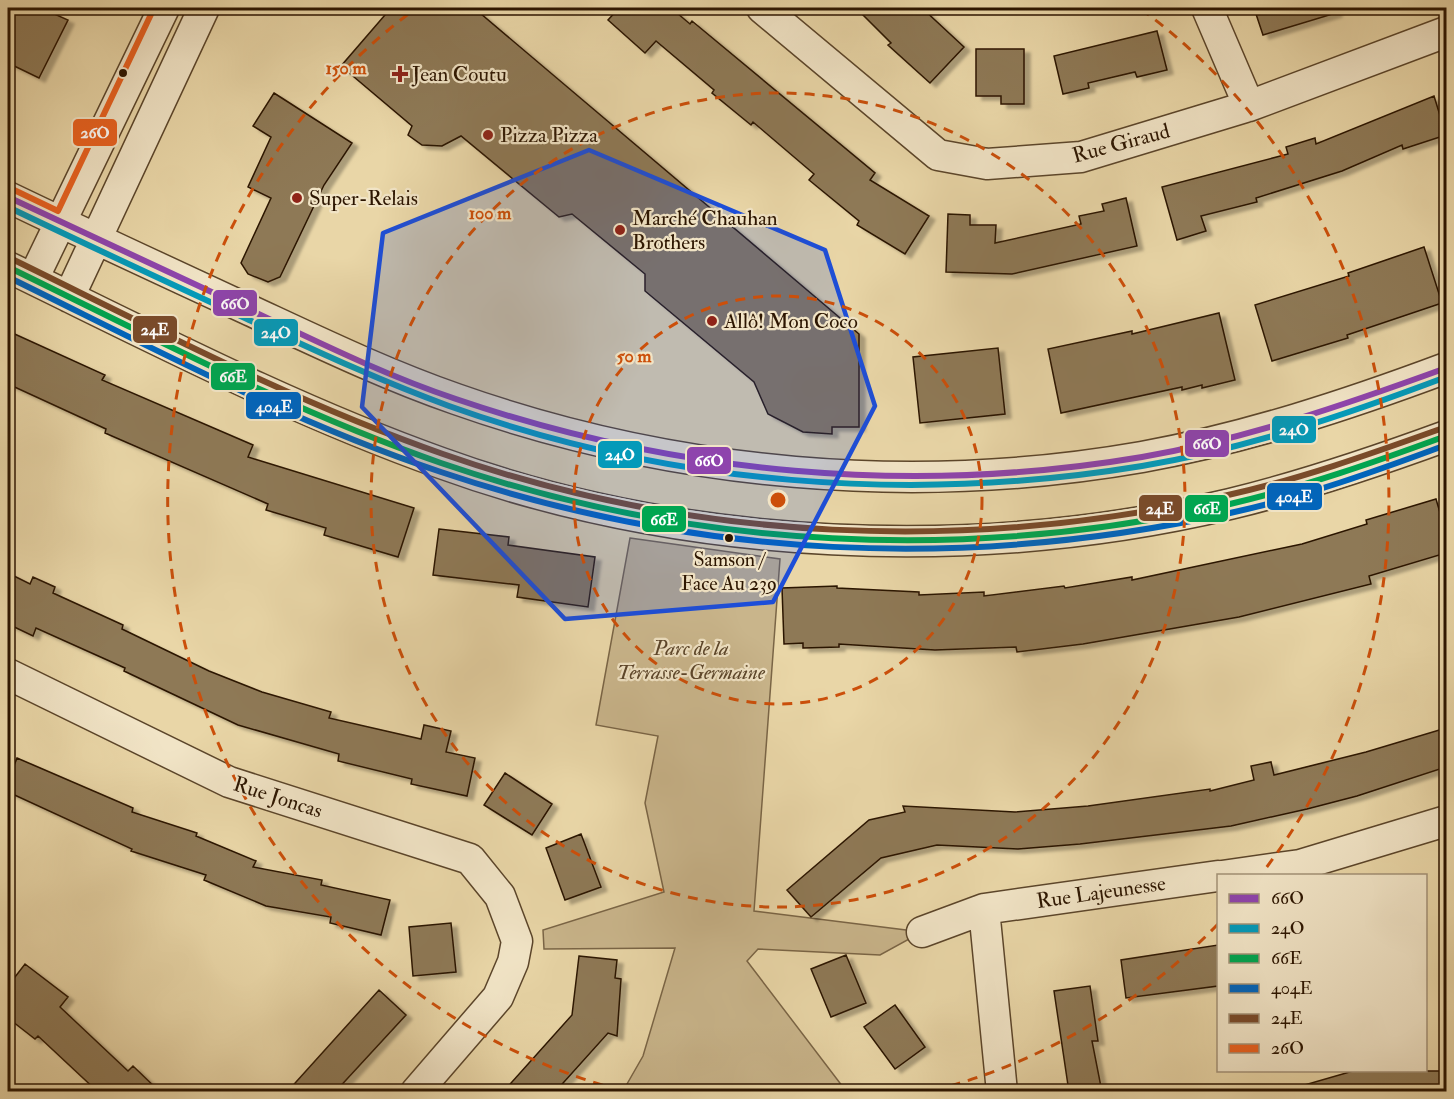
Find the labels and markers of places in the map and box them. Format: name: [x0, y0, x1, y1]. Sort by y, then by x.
place label: Jean Coutu: [411, 61, 507, 88]
unlabelled marker: [117, 67, 129, 79]
marker: Jean Coutu: [393, 67, 407, 81]
place label: Pizza Pizza: [500, 122, 598, 149]
marker: Pizza Pizza: [481, 128, 495, 142]
place label: Super-Relais: [309, 185, 418, 212]
marker: Super-Relais: [290, 191, 304, 205]
place label: Marché Chauhan Brothers: [632, 205, 778, 256]
marker: Marché Chauhan Brothers: [613, 223, 627, 237]
place label: Allô! Mon Coco: [723, 308, 858, 335]
marker: Allô! Mon Coco: [705, 314, 719, 328]
centre of rings: [768, 490, 788, 510]
marker: Samson / Face Au 239: [723, 532, 735, 544]
place label: Samson / Face Au 239: [681, 547, 777, 596]

